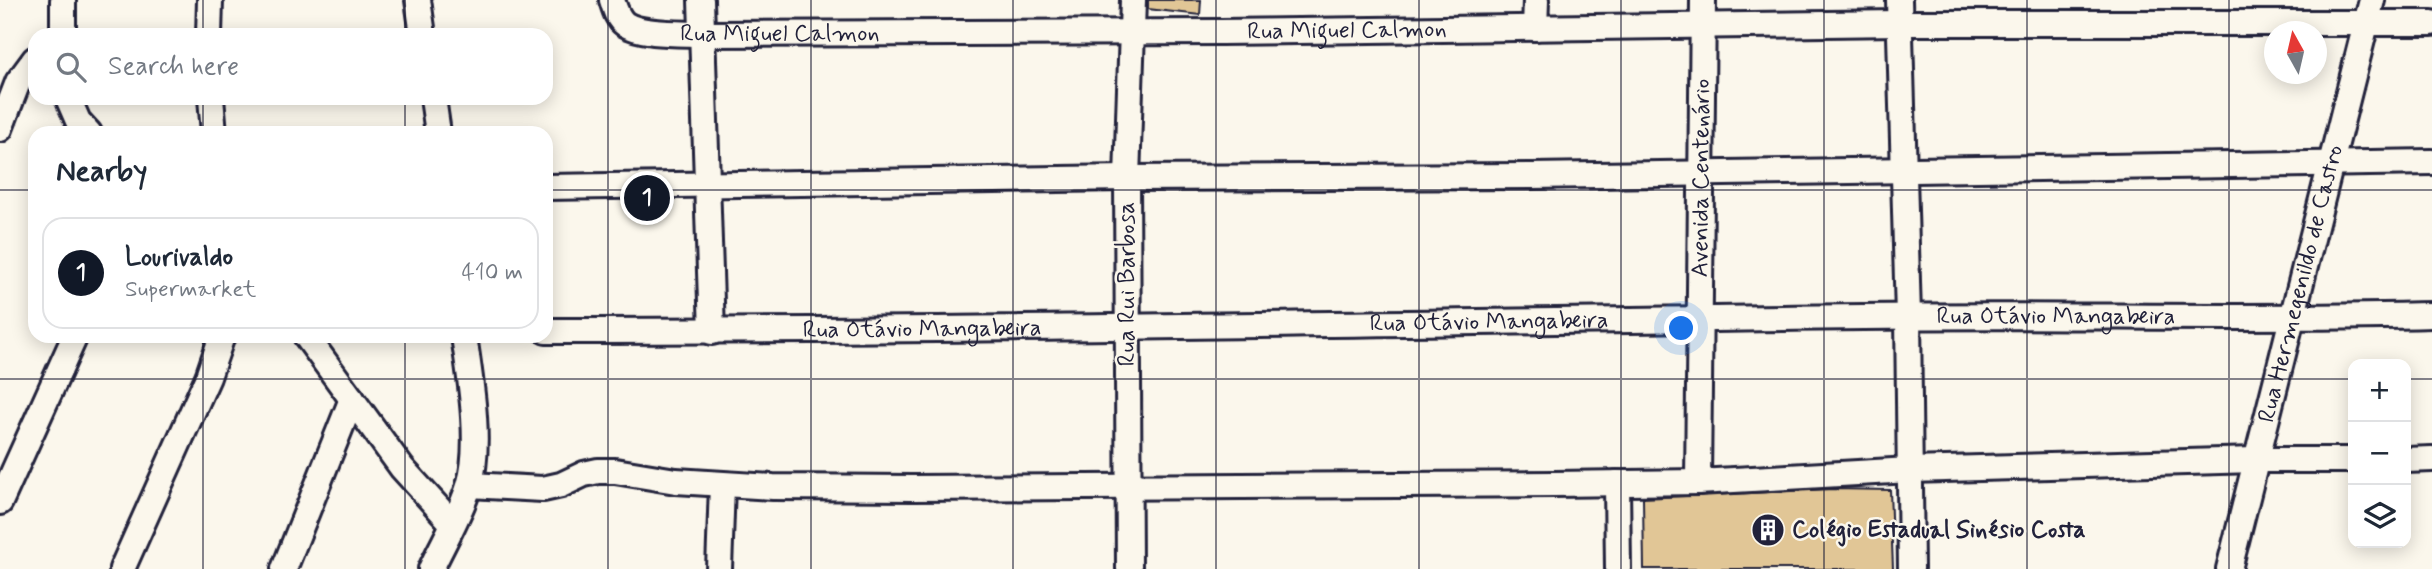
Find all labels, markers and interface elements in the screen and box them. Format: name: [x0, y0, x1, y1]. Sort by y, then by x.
street label: Rua Miguel Calmon: [1247, 14, 1447, 49]
street label: Rua Miguel Calmon: [680, 18, 880, 52]
north arrow: [2264, 21, 2327, 84]
search box: [28, 28, 553, 105]
icon: search: [52, 48, 90, 86]
text: Search here: [108, 50, 239, 84]
street label: Avenida Centenário: [1685, 79, 1718, 277]
street label: Rua Hermegenildo de Castro: [2251, 142, 2350, 426]
text: Nearby: [56, 152, 147, 191]
pin: 1: [624, 172, 670, 224]
street label: Rua Rui Barbosa: [1112, 202, 1143, 366]
text: Lourivaldo: [125, 241, 233, 275]
text: 1: [76, 258, 86, 288]
text: 410 m: [461, 258, 523, 288]
text: Supermarket: [125, 275, 256, 305]
street label: Rua Otávio Mangabeira: [1936, 301, 2175, 334]
street label: Rua Otávio Mangabeira: [1369, 305, 1609, 339]
your location: [1664, 311, 1698, 345]
street label: Rua Otávio Mangabeira: [802, 312, 1042, 346]
map controls: [2348, 359, 2411, 548]
button: +: [2348, 359, 2411, 422]
button: −: [2348, 422, 2411, 485]
button: layers: [2348, 485, 2411, 548]
building icon: Colégio Estadual Sinésio Costa: [1749, 511, 1787, 549]
place label: Colégio Estadual Sinésio Costa: [1792, 515, 2086, 547]

